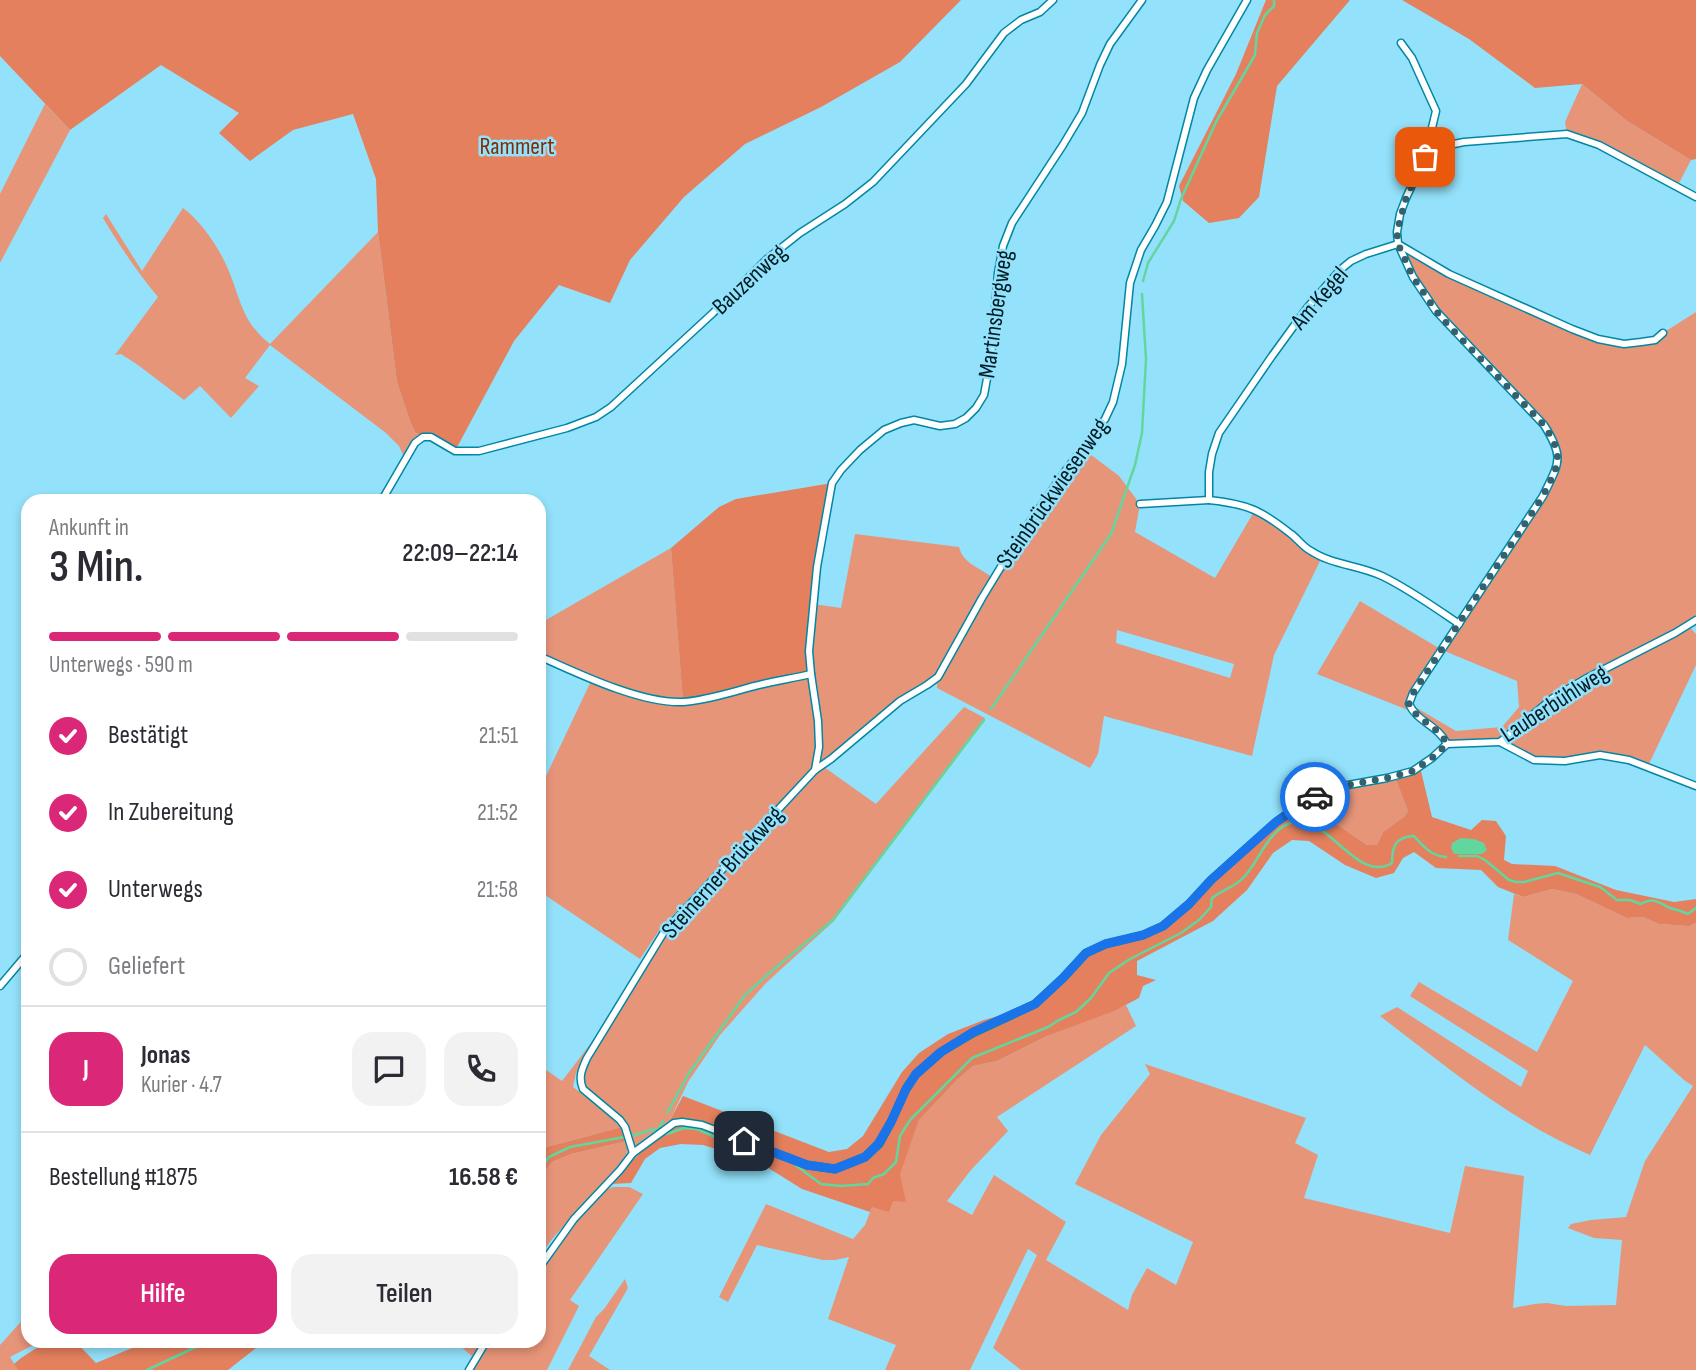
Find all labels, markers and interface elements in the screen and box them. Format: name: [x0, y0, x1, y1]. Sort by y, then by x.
pin: [1395, 127, 1455, 187]
park label: Rammert: [480, 132, 554, 161]
icon: bag: [1406, 138, 1444, 176]
street label: Bauzenweg: [706, 238, 792, 321]
street label: Martinsbergweg: [972, 248, 1019, 380]
street label: Am Kegel: [1284, 261, 1354, 336]
street label: Steinbrückwiesenweg: [990, 413, 1115, 574]
text: Ankunft in: [49, 514, 129, 542]
text: 22:09–22:14: [402, 538, 518, 569]
text: 3 Min.: [49, 540, 144, 595]
text: Unterwegs · 590 m: [49, 651, 193, 679]
street label: Lauberbühlweg: [1495, 658, 1613, 749]
icon: check: [49, 717, 87, 755]
text: Bestätigt: [108, 720, 188, 751]
text: 21:51: [479, 722, 518, 750]
courier: [1280, 762, 1350, 832]
icon: car: [1296, 778, 1334, 816]
icon: check: [49, 794, 87, 832]
text: In Zubereitung: [108, 797, 234, 828]
text: 21:52: [477, 799, 518, 827]
street label: Steinerner Brückweg: [655, 800, 789, 944]
icon: check: [49, 871, 87, 909]
text: Unterwegs: [108, 874, 203, 905]
text: 21:58: [477, 876, 518, 904]
text: Geliefert: [108, 951, 185, 982]
button: chat: [352, 1032, 426, 1106]
button: phone: [444, 1032, 518, 1106]
text: Jonas: [141, 1040, 190, 1071]
text: J: [83, 1054, 89, 1085]
text: Kurier · 4.7: [141, 1071, 222, 1099]
pin: [714, 1111, 774, 1171]
icon: home: [725, 1122, 763, 1160]
text: Bestellung #1875: [49, 1162, 198, 1193]
text: 16.58 €: [449, 1162, 518, 1193]
button: Hilfe: [49, 1254, 277, 1334]
button: Teilen: [291, 1254, 518, 1334]

